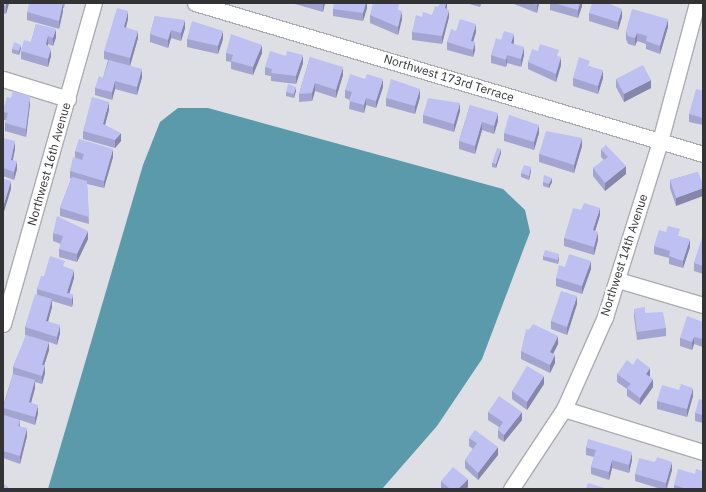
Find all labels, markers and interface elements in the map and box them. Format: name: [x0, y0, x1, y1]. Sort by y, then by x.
street label: Northwest 173rd Terrace: [382, 51, 516, 105]
street label: Northwest 16th Avenue: [25, 101, 73, 227]
street label: Northwest 14th Avenue: [597, 192, 651, 318]

